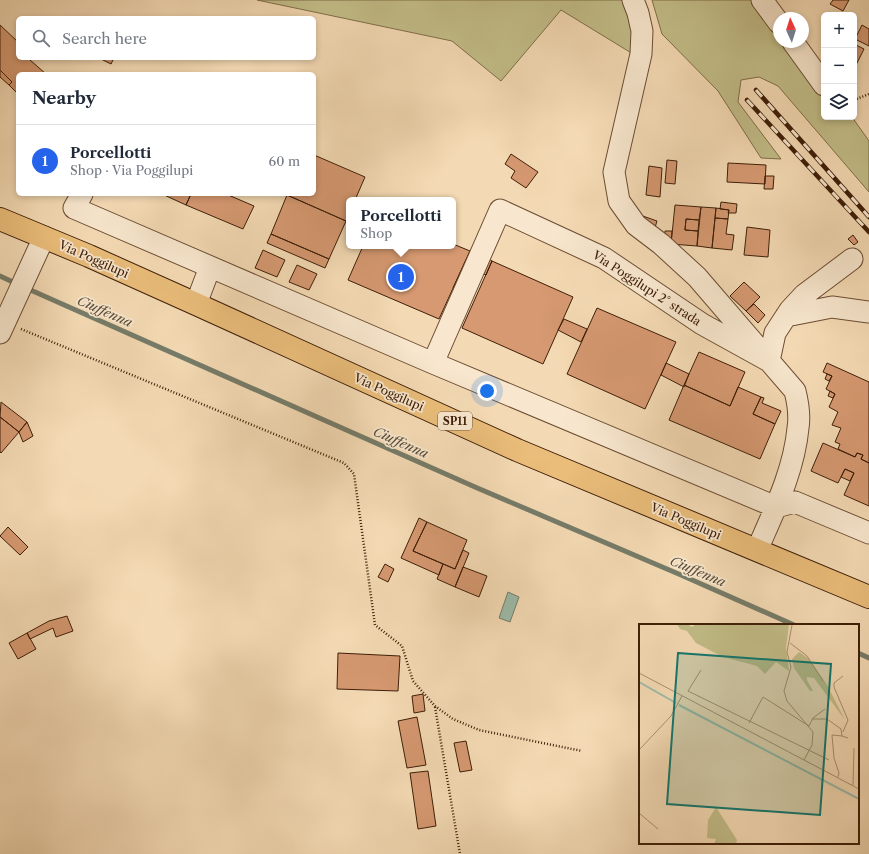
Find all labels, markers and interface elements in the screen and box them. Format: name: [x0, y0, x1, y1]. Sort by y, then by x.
north arrow: [773, 12, 809, 48]
map controls: [821, 12, 857, 120]
button: +: [821, 12, 857, 48]
search box: [16, 16, 316, 60]
icon: search: [30, 27, 52, 49]
text: Search here: [62, 29, 147, 48]
button: −: [821, 48, 857, 84]
button: layers: [821, 84, 857, 120]
text: Nearby: [32, 88, 96, 108]
text: Porcellotti: [70, 143, 151, 162]
text: 1: [42, 153, 48, 169]
text: 60 m: [269, 153, 300, 169]
text: Shop · Via Poggilupi: [70, 162, 193, 178]
popup: [346, 197, 456, 249]
text: Porcellotti: [360, 206, 442, 225]
text: Shop: [360, 225, 392, 241]
street label: Via Poggilupi: [56, 236, 132, 281]
street label: Via Poggilupi 2° strada: [589, 247, 705, 329]
pin: 1: [388, 262, 414, 292]
water label: Ciuffenna: [75, 292, 135, 330]
street label: Via Poggilupi: [351, 369, 427, 414]
your location: [477, 381, 497, 401]
road number: SP11: [438, 412, 472, 430]
water label: Ciuffenna: [371, 423, 431, 461]
street label: Via Poggilupi: [648, 499, 724, 543]
water label: Ciuffenna: [668, 552, 728, 590]
inset map: [639, 624, 859, 844]

